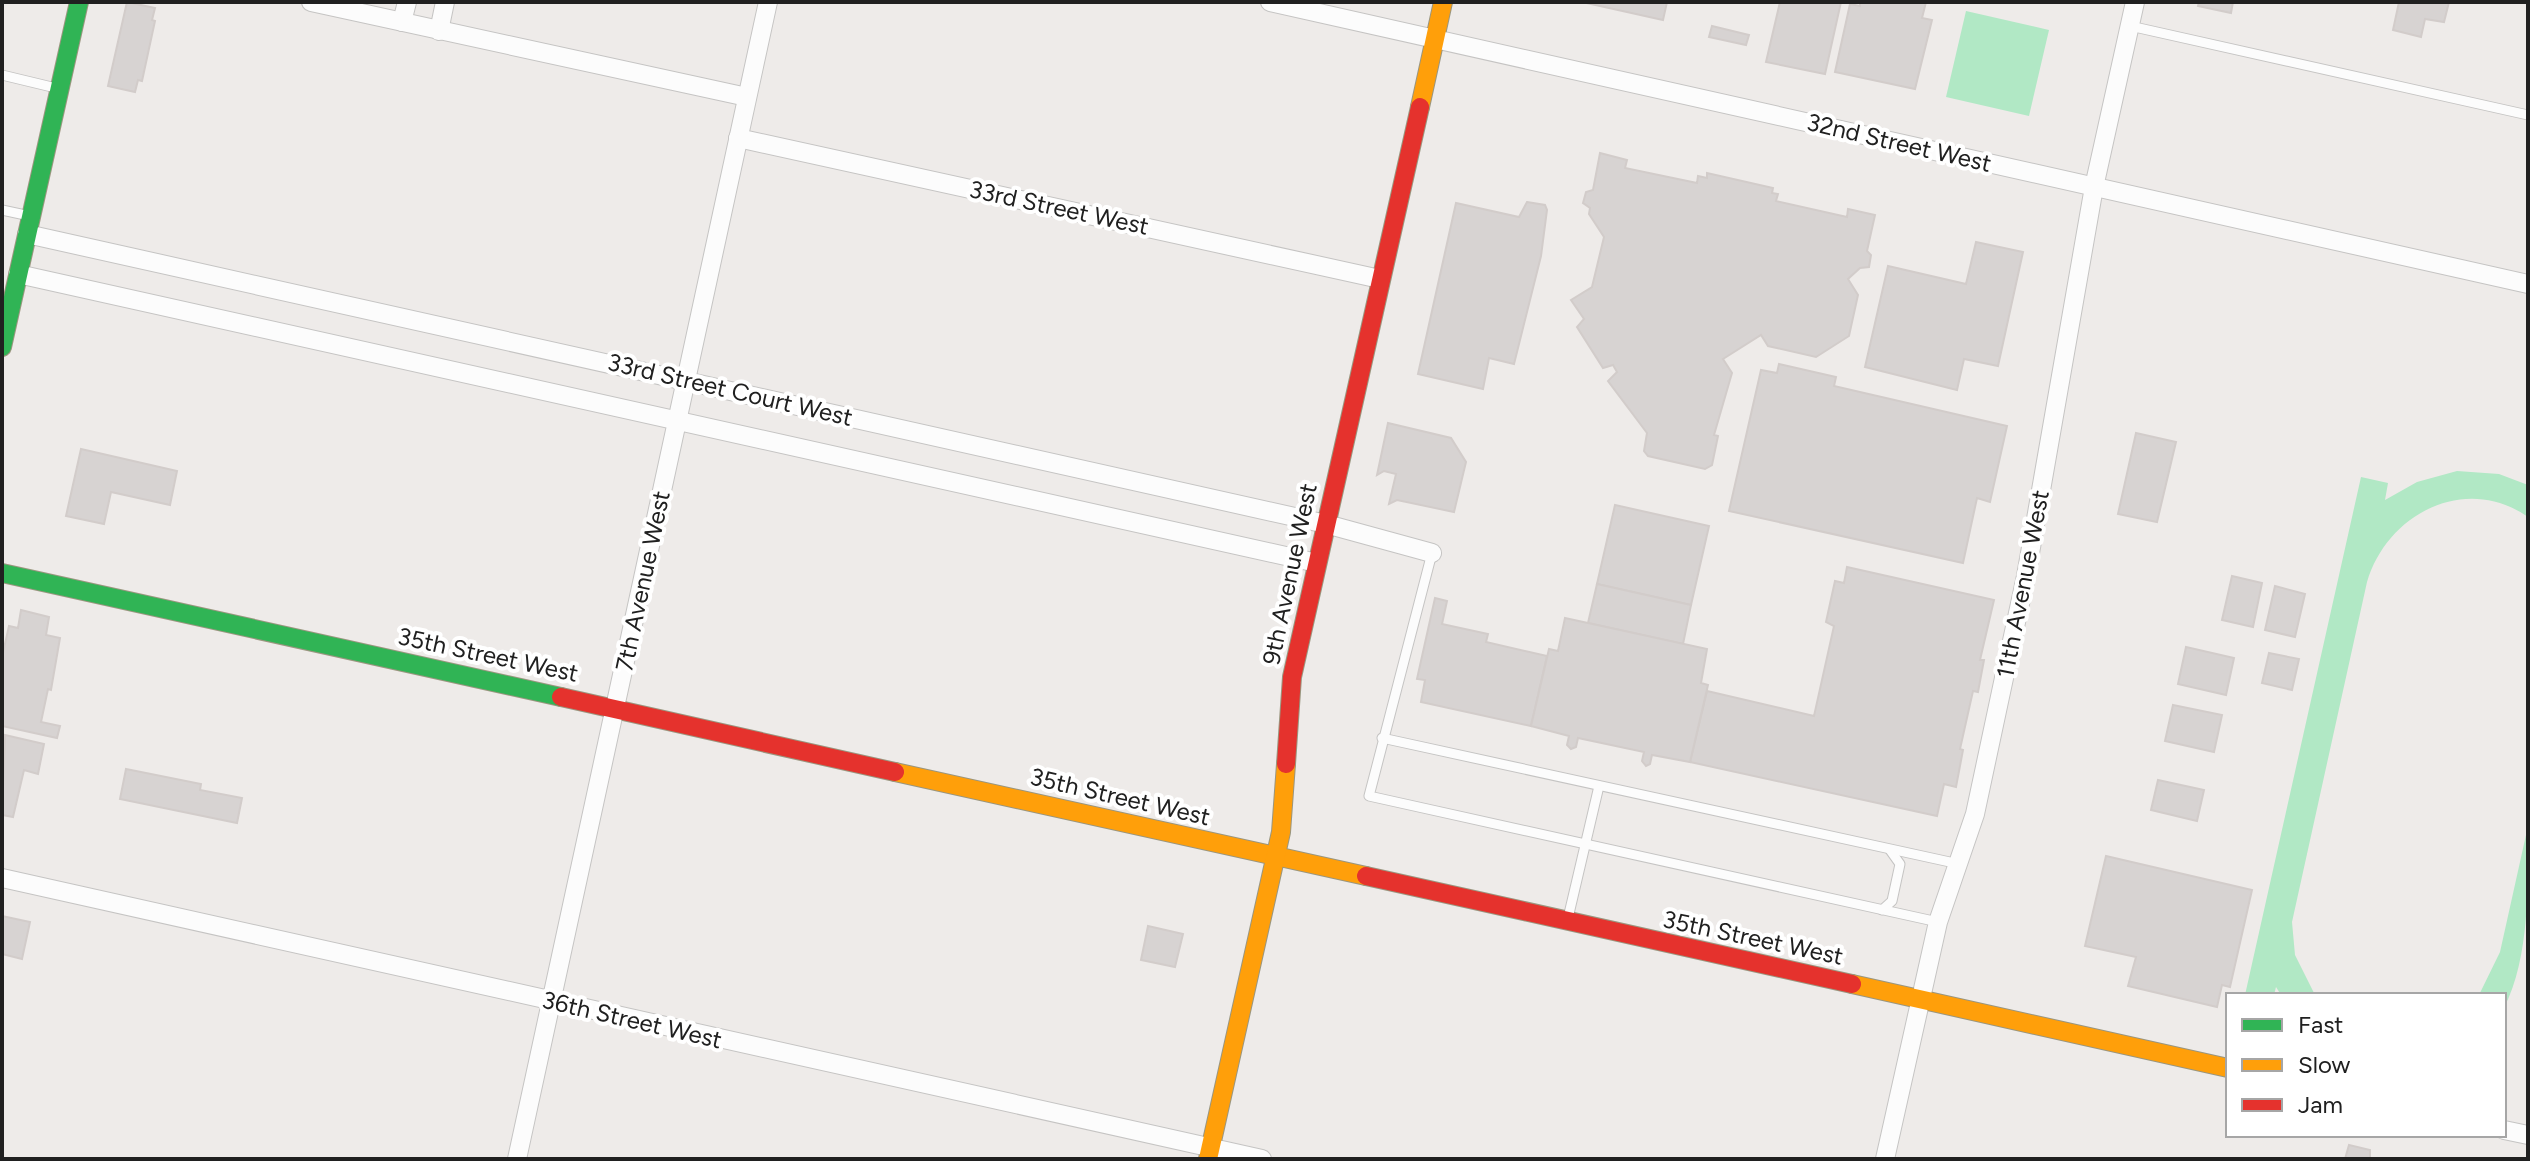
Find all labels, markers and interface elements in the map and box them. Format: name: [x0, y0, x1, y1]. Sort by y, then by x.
street label: 32nd Street West: [1804, 107, 1994, 178]
street label: 33rd Street West: [967, 174, 1152, 241]
street label: 33rd Street Court West: [605, 347, 855, 432]
street label: 9th Avenue West: [1256, 481, 1323, 667]
street label: 7th Avenue West: [609, 488, 676, 674]
street label: 11th Avenue West: [1990, 488, 2055, 680]
street label: 35th Street West: [395, 621, 581, 688]
street label: 35th Street West: [1027, 762, 1213, 831]
street label: 35th Street West: [1660, 904, 1846, 971]
street label: 36th Street West: [539, 985, 725, 1054]
legend: [2226, 993, 2506, 1137]
text: Fast: [2298, 1010, 2343, 1039]
text: Slow: [2298, 1050, 2351, 1079]
text: Jam: [2298, 1090, 2343, 1119]

